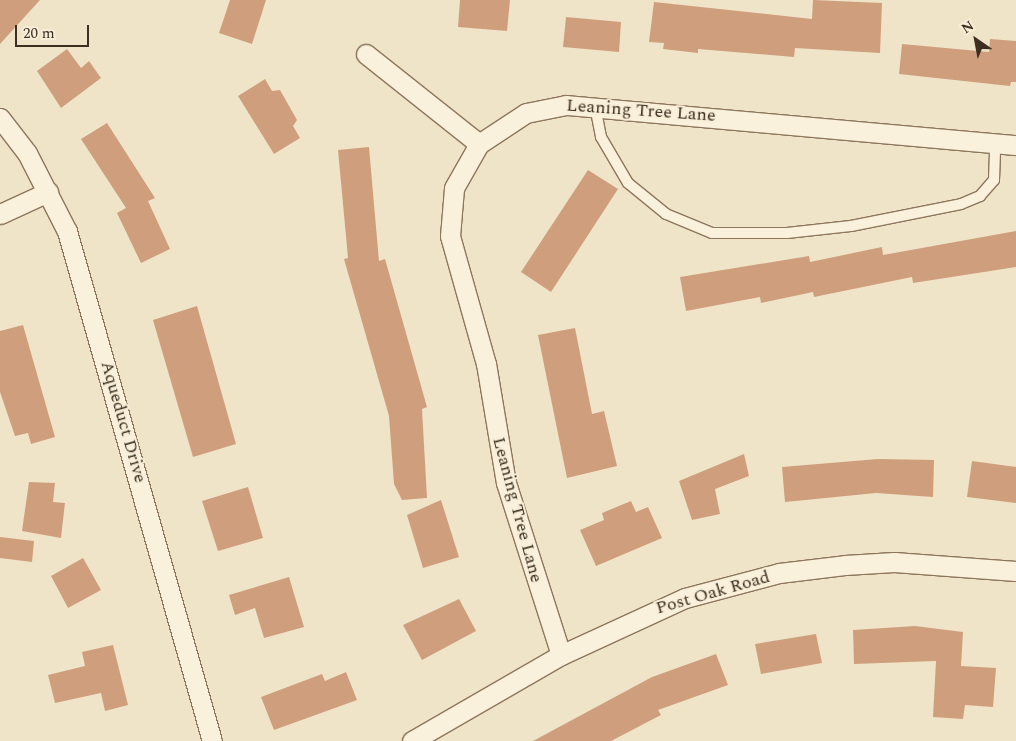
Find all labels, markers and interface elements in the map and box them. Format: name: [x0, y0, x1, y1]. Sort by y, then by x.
scale bar: [18, 15, 91, 47]
north arrow: [951, 15, 1001, 65]
text: N: [957, 15, 978, 39]
text: 20 m: [23, 22, 55, 45]
street label: Leaning Tree Lane: [566, 95, 716, 127]
street label: Aqueduct Drive: [95, 359, 151, 485]
street label: Leaning Tree Lane: [487, 435, 547, 585]
street label: Post Oak Road: [653, 566, 773, 620]

